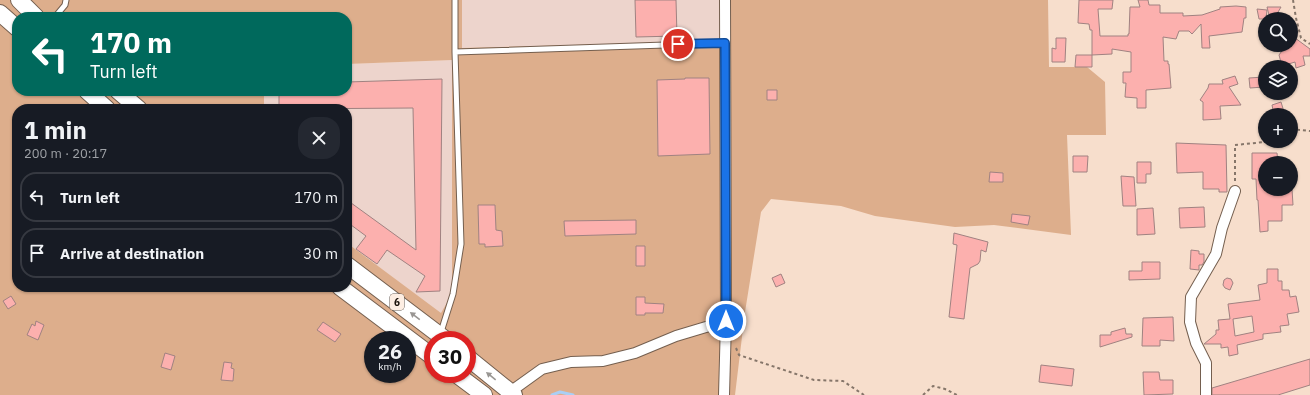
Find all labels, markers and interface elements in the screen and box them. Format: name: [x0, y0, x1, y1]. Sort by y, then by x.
map controls: [1258, 12, 1298, 196]
button: search: [1258, 12, 1298, 52]
text: 170 m: [90, 24, 172, 61]
pin: [661, 27, 695, 61]
icon: left: [24, 28, 76, 80]
icon: arrive: [667, 33, 689, 55]
text: Turn left: [90, 60, 158, 83]
button: layers: [1258, 60, 1298, 100]
button: +: [1258, 108, 1298, 148]
text: 1 min: [24, 114, 87, 146]
button: close: [298, 117, 340, 159]
text: 200 m · 20:17: [24, 145, 107, 162]
button: −: [1258, 156, 1298, 196]
icon: left: [26, 186, 48, 208]
text: Turn left: [60, 188, 120, 207]
text: 170 m: [294, 188, 338, 207]
icon: arrive: [26, 242, 48, 264]
text: Arrive at destination: [60, 244, 204, 263]
text: 30 m: [303, 244, 338, 263]
road number: 6: [390, 294, 404, 310]
position arrow: [705, 300, 747, 342]
one-way arrow: [410, 312, 421, 321]
speed limit sign: 30: [424, 331, 476, 383]
text: 26: [378, 338, 402, 365]
text: km/h: [378, 360, 402, 373]
one-way arrow: [485, 371, 496, 380]

